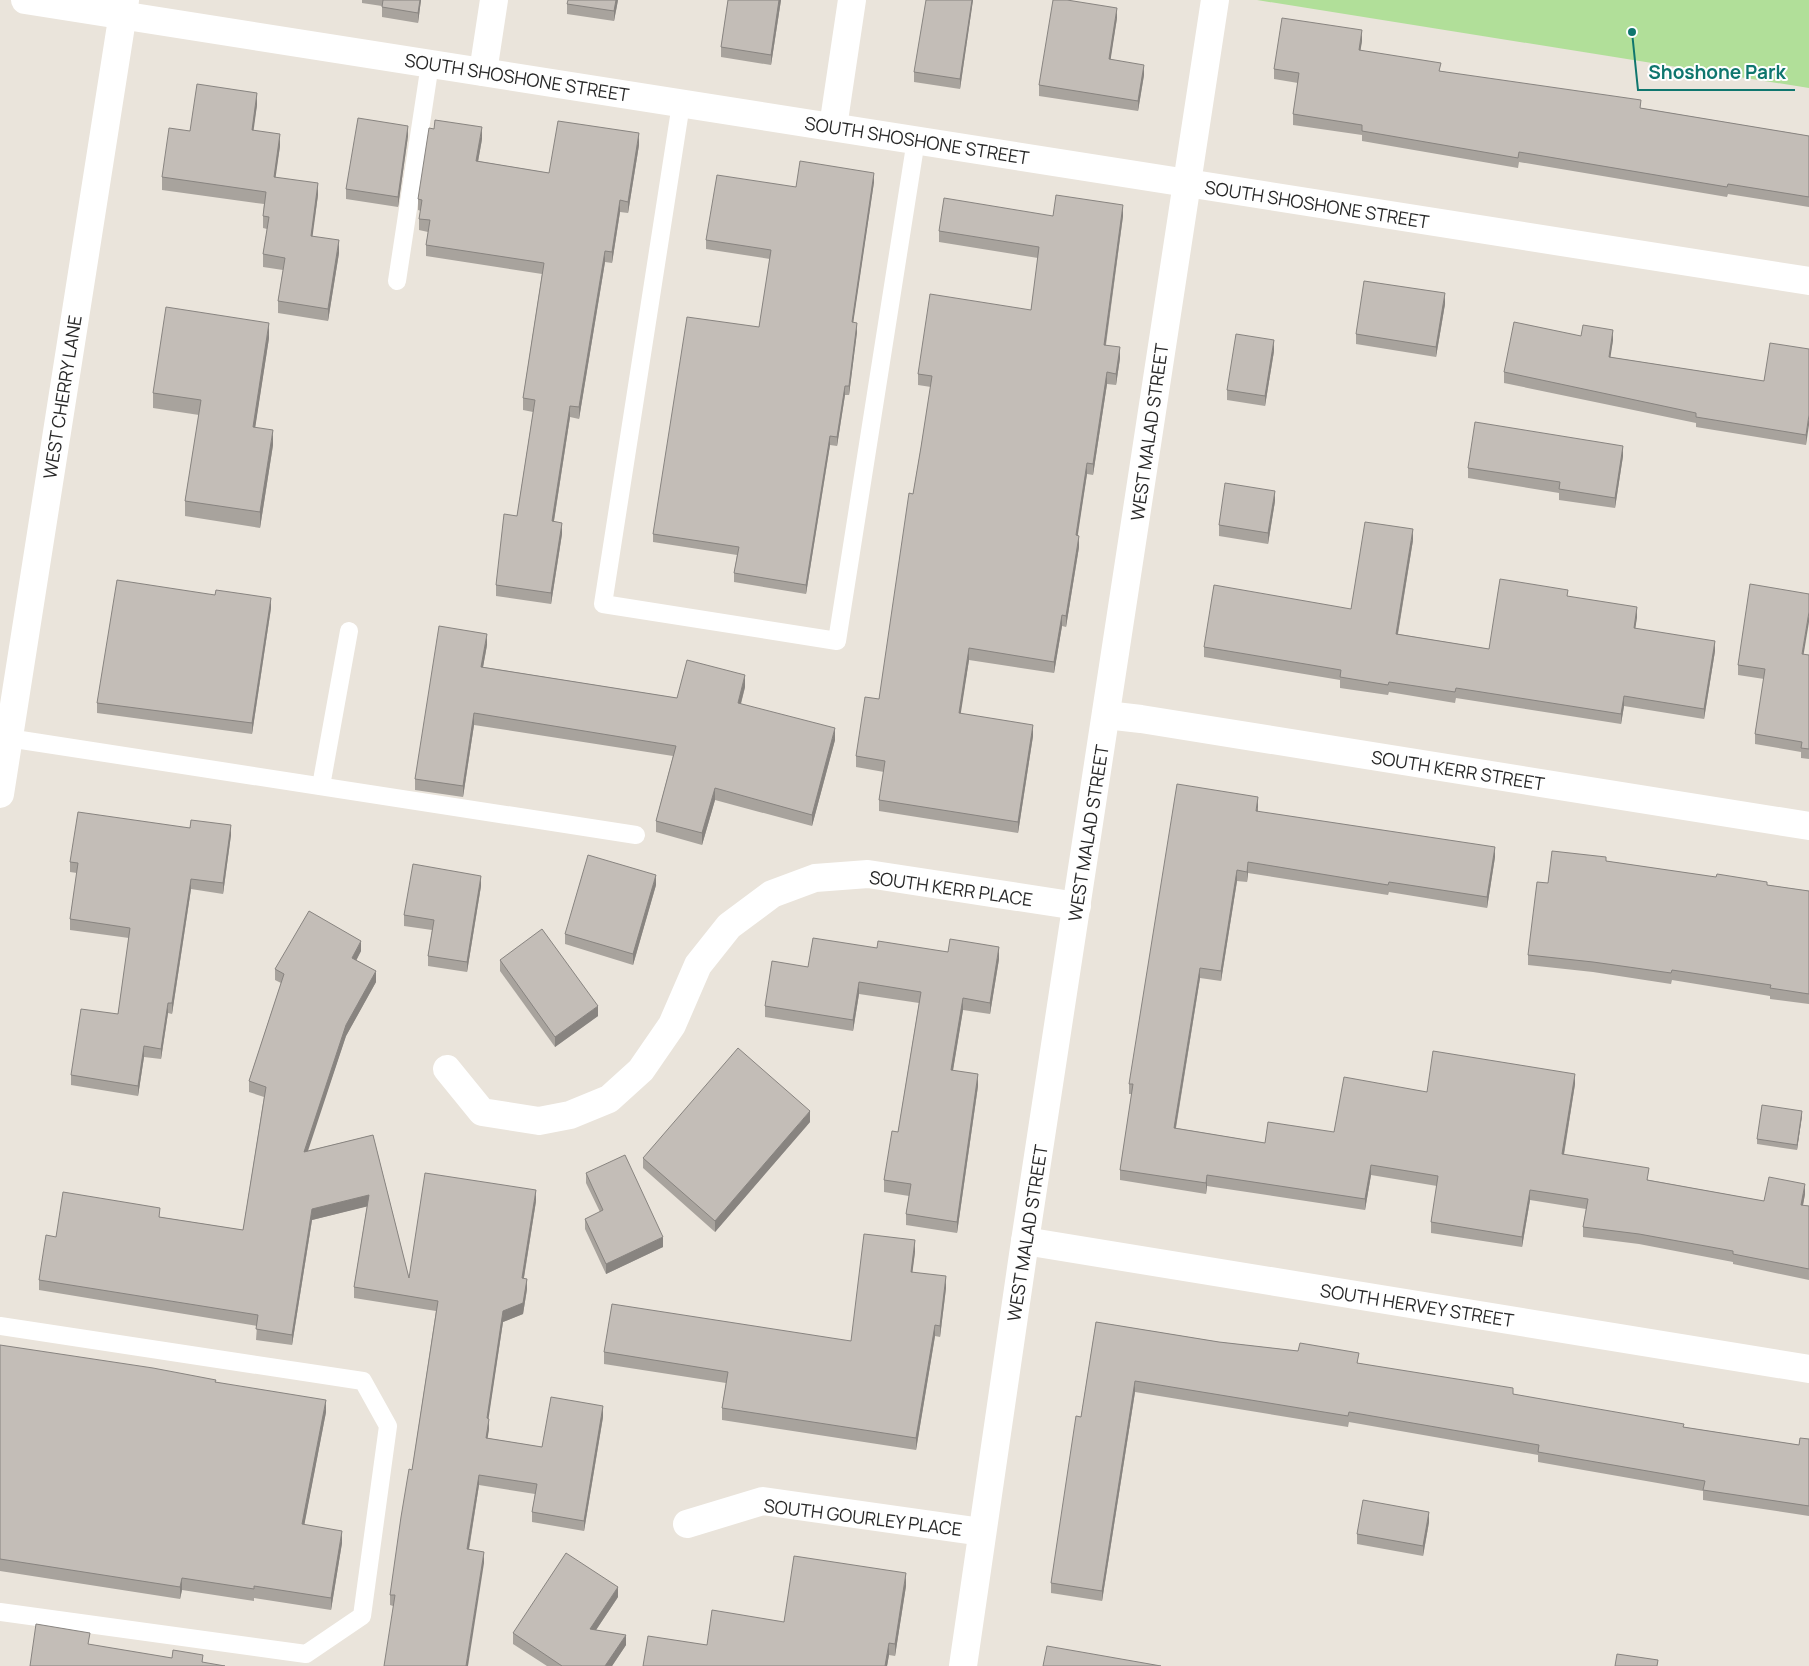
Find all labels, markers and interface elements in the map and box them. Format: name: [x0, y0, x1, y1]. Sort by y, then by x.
street label: SOUTH SHOSHONE STREET: [403, 47, 631, 107]
callout: Shoshone Park: [1638, 56, 1795, 90]
text: Shoshone Park: [1648, 59, 1786, 85]
street label: SOUTH SHOSHONE STREET: [803, 110, 1031, 170]
street label: SOUTH SHOSHONE STREET: [1203, 174, 1431, 234]
street label: WEST CHERRY LANE: [37, 313, 87, 481]
street label: WEST MALAD STREET: [1125, 342, 1173, 522]
street label: WEST MALAD STREET: [1062, 743, 1114, 923]
street label: SOUTH KERR STREET: [1370, 744, 1547, 796]
street label: SOUTH KERR PLACE: [868, 865, 1034, 911]
street label: WEST MALAD STREET: [1001, 1143, 1053, 1323]
street label: SOUTH HERVEY STREET: [1318, 1278, 1516, 1332]
street label: SOUTH GOURLEY PLACE: [762, 1493, 964, 1541]

